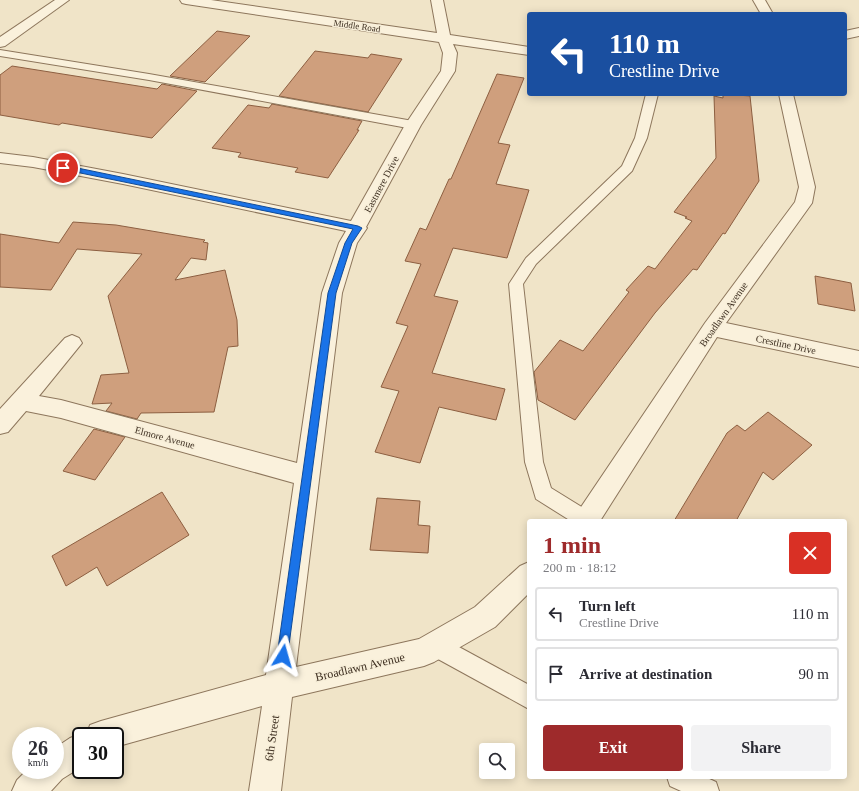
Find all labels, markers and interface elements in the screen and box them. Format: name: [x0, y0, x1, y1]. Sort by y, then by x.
street label: Middle Road: [333, 18, 382, 34]
icon: left: [543, 28, 595, 80]
text: 110 m: [609, 28, 680, 59]
text: Crestline Drive: [609, 61, 719, 81]
pin: [46, 151, 80, 185]
street label: Eastmere Drive: [362, 154, 401, 214]
icon: arrive: [52, 157, 74, 179]
street label: Broadlawn Avenue: [697, 279, 750, 349]
street label: Crestline Drive: [755, 333, 818, 356]
street label: Elmore Avenue: [134, 424, 197, 451]
text: 1 min: [543, 532, 601, 558]
button: close: [789, 532, 831, 574]
text: 200 m · 18:12: [543, 560, 616, 575]
text: Turn left: [579, 598, 636, 614]
icon: left: [545, 603, 567, 625]
text: 110 m: [792, 606, 829, 622]
text: Crestline Drive: [579, 615, 659, 630]
position arrow: [262, 635, 304, 677]
street label: Broadlawn Avenue: [314, 650, 406, 684]
icon: arrive: [545, 663, 567, 685]
text: Arrive at destination: [579, 666, 712, 682]
text: 90 m: [799, 666, 829, 682]
street label: 6th Street: [262, 713, 282, 762]
button: Exit: [543, 725, 683, 771]
button: Share: [691, 725, 831, 771]
speed limit sign: 30: [72, 727, 124, 779]
text: 26: [28, 737, 48, 759]
map controls: [479, 743, 515, 779]
button: search: [479, 743, 515, 779]
text: km/h: [28, 757, 48, 768]

